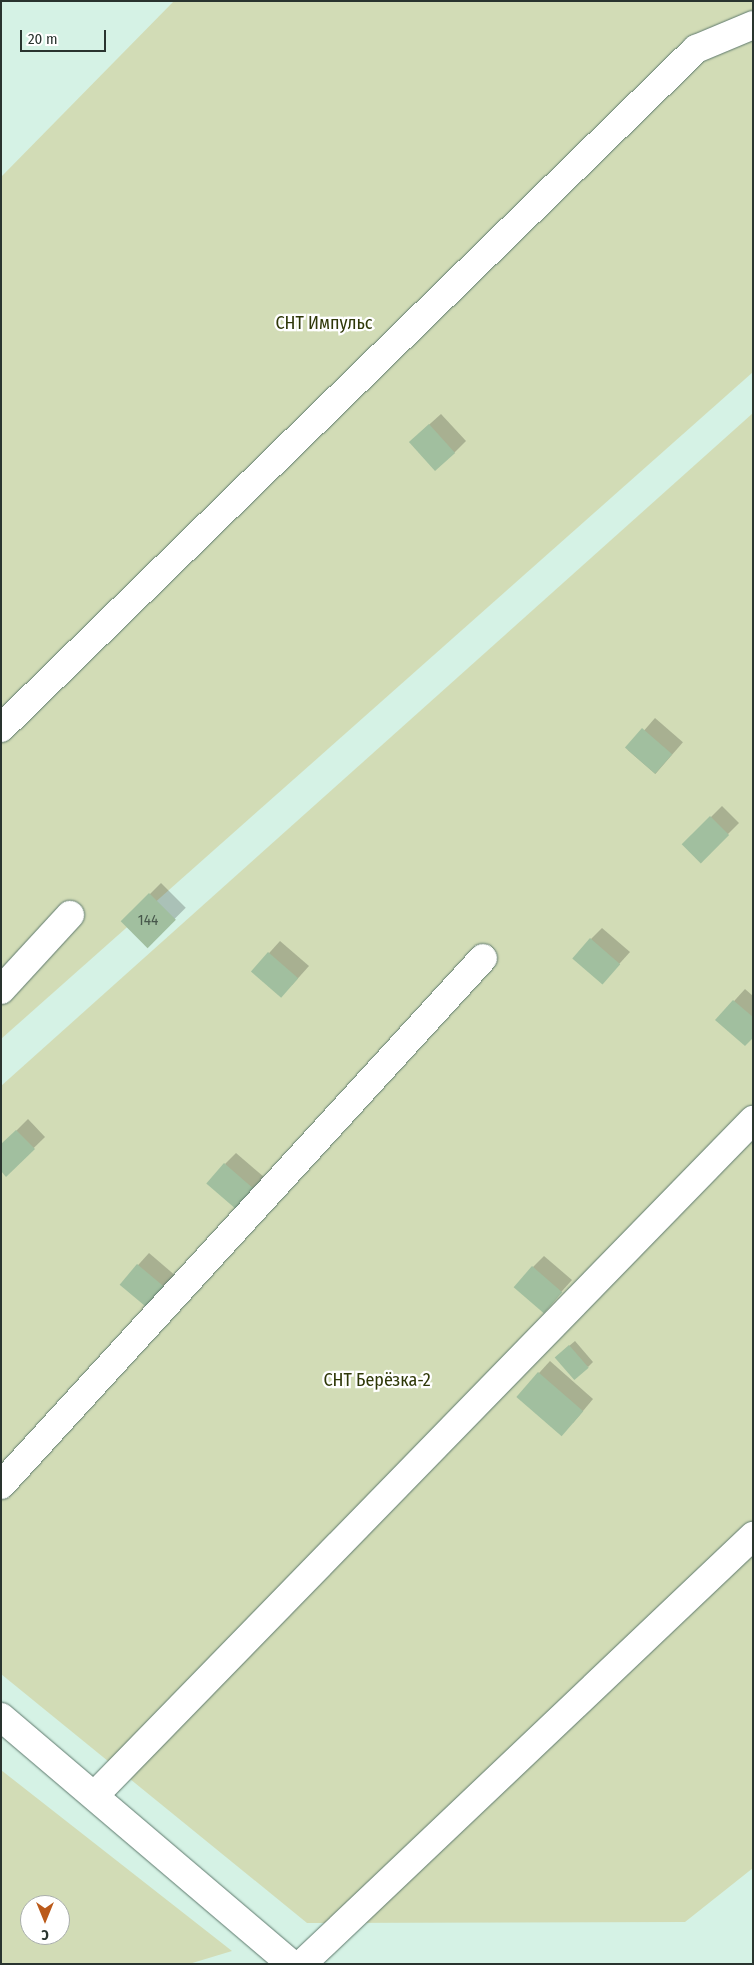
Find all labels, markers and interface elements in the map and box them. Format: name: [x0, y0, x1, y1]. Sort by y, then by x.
scale bar: [22, 20, 109, 52]
text: 20 m: [28, 30, 58, 48]
park label: СНТ Импульс: [275, 312, 373, 334]
house number: 144: [138, 912, 158, 930]
park label: СНТ Берёзка-2: [323, 1369, 431, 1391]
north arrow: [20, 1895, 70, 1945]
text: С: [41, 1926, 49, 1943]

